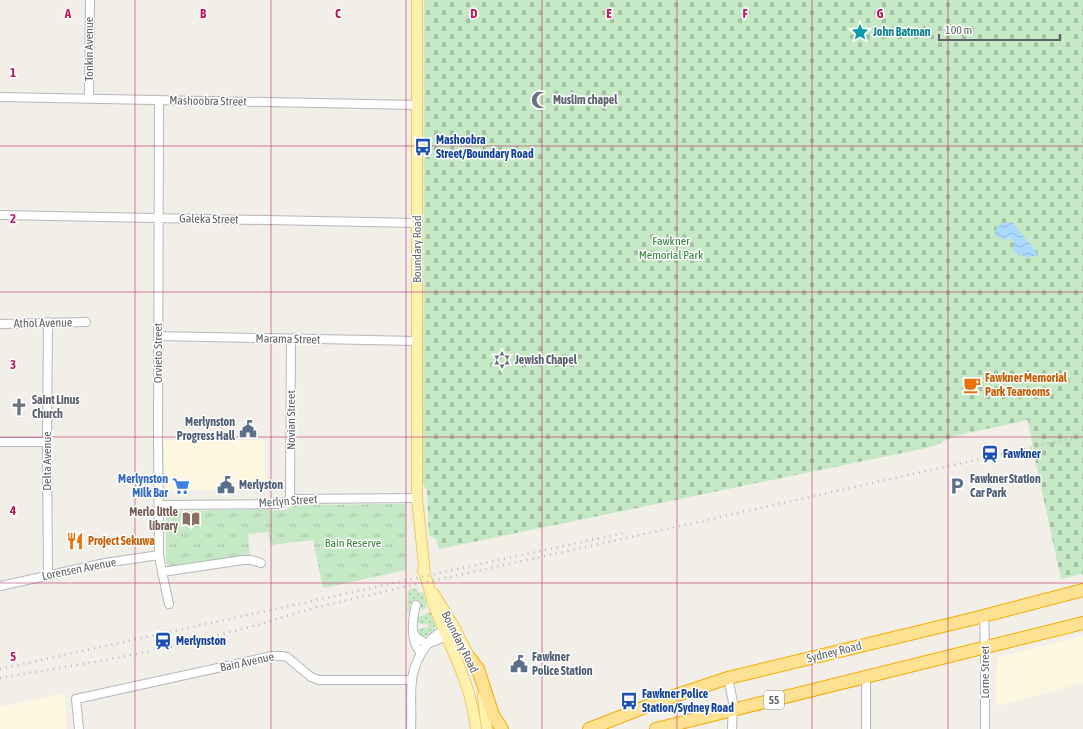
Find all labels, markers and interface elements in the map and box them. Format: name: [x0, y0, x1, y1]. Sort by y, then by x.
text: A: [64, 6, 72, 21]
text: B: [200, 6, 207, 21]
text: C: [335, 6, 341, 21]
text: D: [470, 6, 478, 21]
text: E: [606, 6, 612, 21]
text: F: [742, 6, 748, 21]
text: G: [877, 6, 884, 21]
scale bar: [939, 16, 1060, 42]
street label: Tonkin Avenue: [82, 17, 96, 81]
place icon: John Batman: [850, 22, 870, 42]
text: 100 m: [945, 23, 972, 37]
place label: John Batman: [872, 25, 931, 39]
text: 1: [10, 65, 16, 80]
mosque icon: Muslim chapel: [530, 90, 550, 110]
street label: Mashoobra Street: [169, 93, 247, 109]
place label: Muslim chapel: [553, 93, 618, 107]
place label: Mashoobra Street/Boundary Road: [436, 133, 534, 161]
bus stop icon: Mashoobra Street/Boundary Road: [413, 137, 433, 157]
text: 2: [10, 211, 16, 226]
street label: Galeka Street: [179, 211, 239, 227]
street label: Boundary Road: [410, 215, 424, 283]
park label: Fawkner Memorial Park: [639, 234, 704, 262]
street label: Athol Avenue: [13, 315, 73, 331]
street label: Orvieto Street: [151, 322, 165, 383]
street label: Marama Street: [256, 331, 321, 347]
synagogue icon: Jewish Chapel: [492, 350, 512, 370]
place label: Jewish Chapel: [514, 353, 578, 367]
text: 3: [10, 357, 16, 372]
place label: Fawkner Memorial Park Tearooms: [985, 371, 1068, 399]
cafe icon: Fawkner Memorial Park Tearooms: [962, 375, 982, 395]
street label: Novian Street: [284, 390, 298, 450]
place label: Saint Linus Church: [32, 393, 80, 421]
church icon: Saint Linus Church: [9, 397, 29, 417]
place label: Merlynston Progress Hall: [177, 415, 236, 443]
public building icon: Merlynston Progress Hall: [238, 419, 258, 439]
street label: Delta Avenue: [40, 431, 54, 491]
station icon: Fawkner: [980, 444, 1000, 464]
place label: Fawkner: [1003, 447, 1041, 461]
place label: Merlynston Milk Bar: [118, 472, 168, 500]
place label: Fawkner Station Car Park: [970, 472, 1041, 500]
public building icon: Merlyston: [216, 475, 236, 495]
supermarket icon: Merlynston Milk Bar: [171, 476, 191, 496]
parking icon: Fawkner Station Car Park: [947, 476, 967, 496]
place label: Merlyston: [239, 478, 283, 492]
street label: Merlyn Street: [258, 492, 318, 510]
text: 4: [9, 503, 16, 518]
place label: Merlo little library: [129, 505, 179, 533]
library icon: Merlo little library: [181, 509, 201, 529]
restaurant icon: Project Sekuwa: [65, 531, 85, 551]
place label: Project Sekuwa: [88, 534, 155, 548]
park label: Bain Reserve: [325, 536, 381, 550]
street label: Lorensen Avenue: [41, 555, 117, 583]
street label: Boundary Road: [438, 609, 482, 675]
station icon: Merlynston: [153, 631, 173, 651]
place label: Merlynston: [176, 634, 226, 648]
street label: Sydney Road: [805, 638, 863, 666]
street label: Lorne Street: [978, 645, 992, 699]
text: 5: [10, 649, 16, 664]
street label: Bain Avenue: [219, 649, 275, 675]
place label: Fawkner Police Station: [532, 650, 593, 678]
public building icon: Fawkner Police Station: [509, 654, 529, 674]
place label: Fawkner Police Station/Sydney Road: [642, 687, 734, 715]
bus stop icon: Fawkner Police Station/Sydney Road: [619, 691, 639, 711]
road number: 55: [764, 691, 784, 709]

